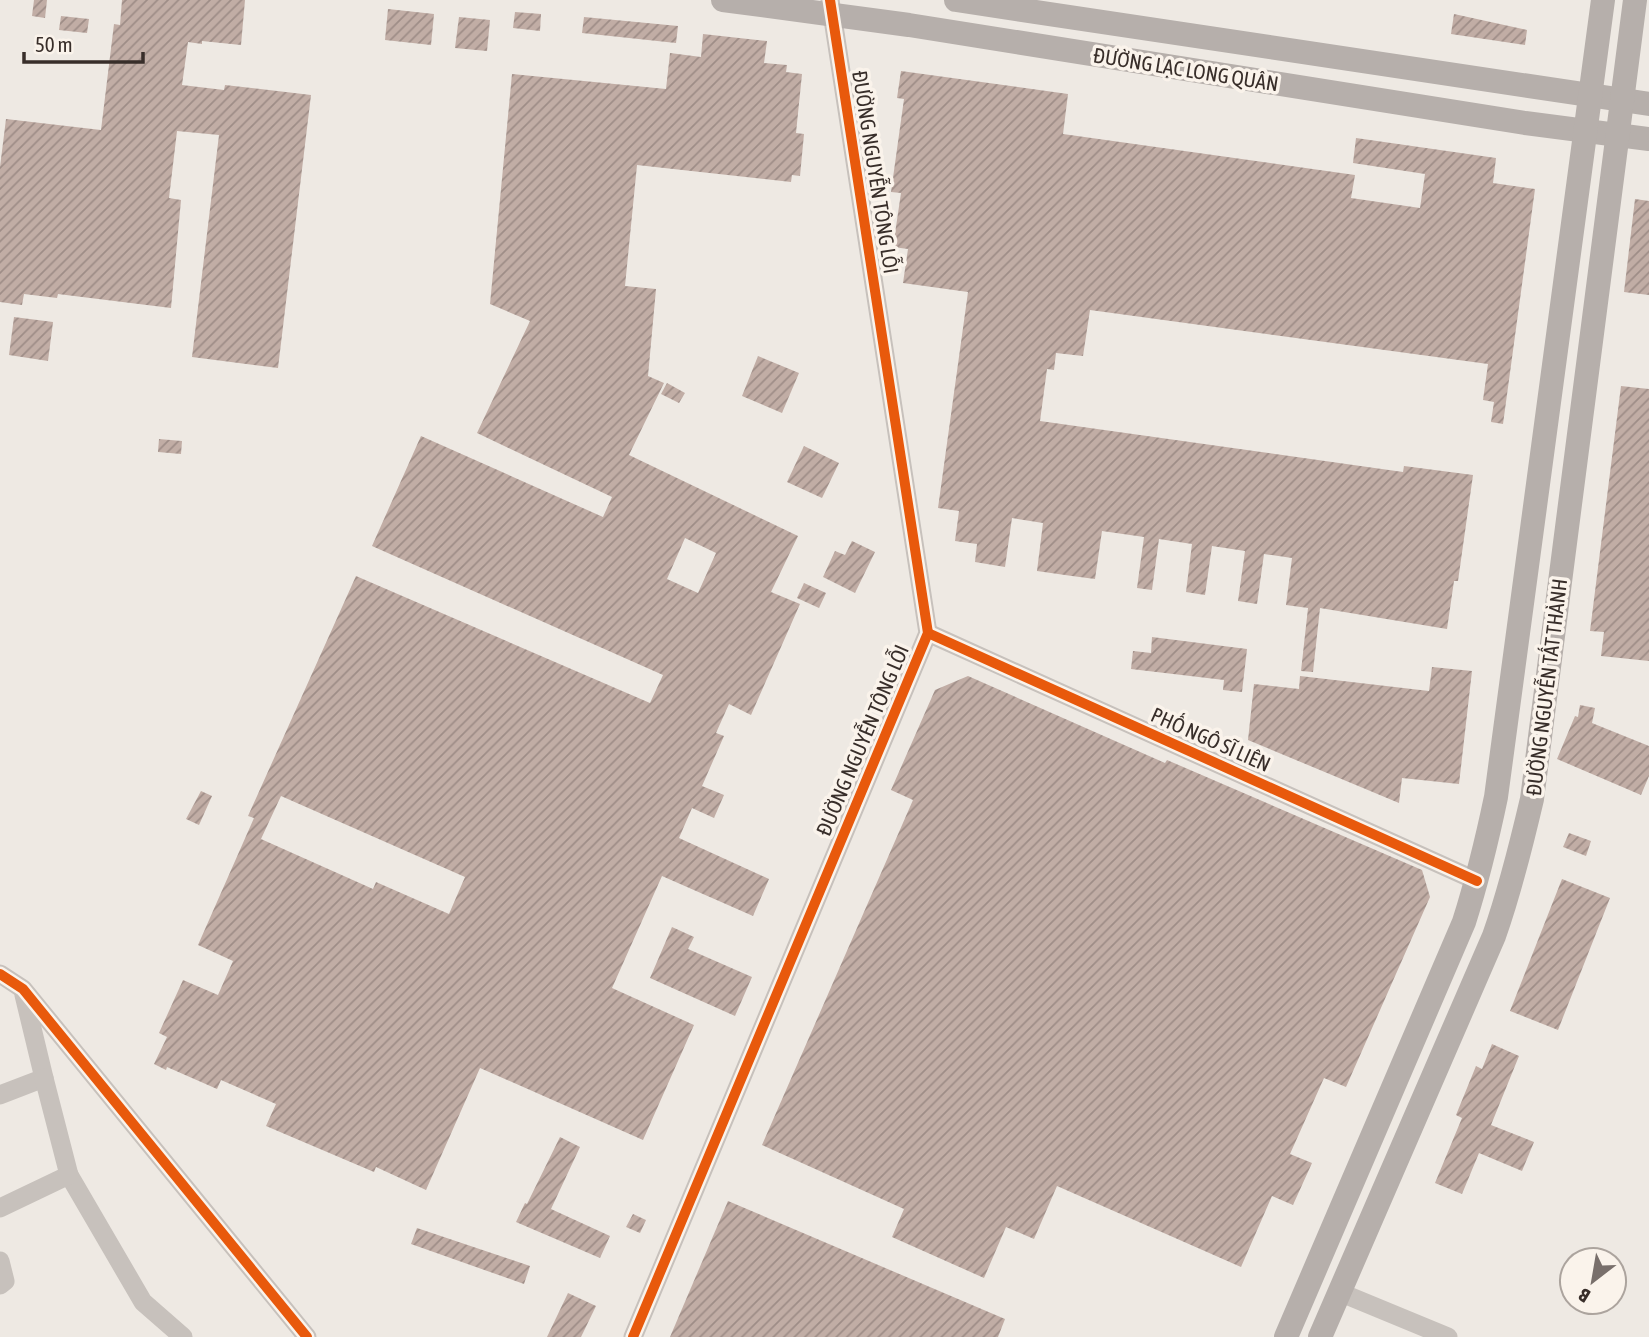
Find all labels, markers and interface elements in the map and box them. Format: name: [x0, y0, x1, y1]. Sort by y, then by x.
scale bar: [24, 21, 144, 65]
text: 50 m: [35, 32, 73, 56]
street label: ĐƯỜNG LẠC LONG QUÂN: [1092, 43, 1280, 95]
street label: ĐƯỜNG NGUYỄN TÔNG LỖI: [848, 69, 905, 275]
street label: ĐƯỜNG NGUYỄN TẤT THÀNH: [1520, 577, 1571, 797]
street label: ĐƯỜNG NGUYỄN TÔNG LỖI: [810, 641, 913, 839]
street label: PHỐ NGÔ SĨ LIÊN: [1148, 701, 1275, 776]
north arrow: [1558, 1246, 1628, 1316]
text: B: [1575, 1284, 1594, 1307]

